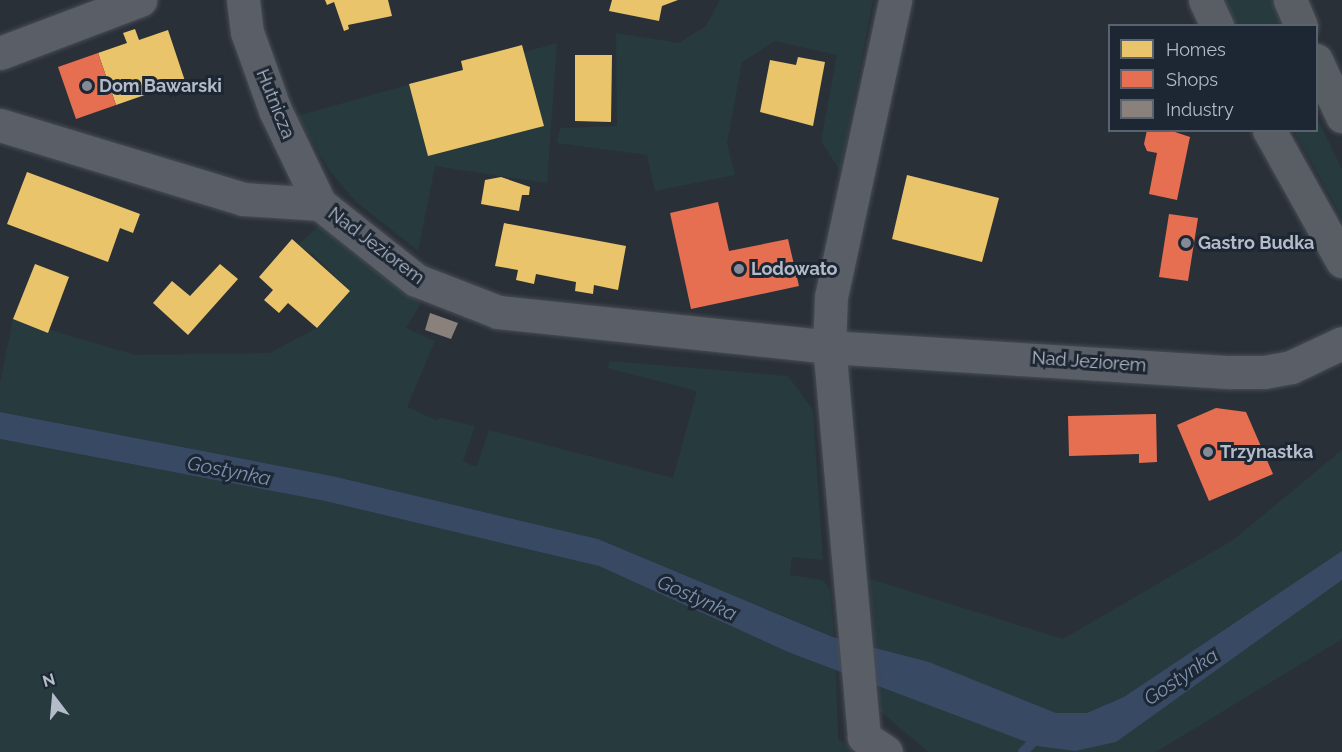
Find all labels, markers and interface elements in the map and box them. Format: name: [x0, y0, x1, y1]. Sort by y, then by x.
legend: [1108, 24, 1318, 132]
text: Homes: [1166, 39, 1226, 60]
street label: Hutnicza: [251, 66, 299, 142]
text: Shops: [1166, 69, 1218, 90]
place label: Dom Bawarski: [99, 75, 222, 97]
marker: Dom Bawarski: [80, 79, 94, 93]
text: Industry: [1166, 99, 1234, 120]
street label: Nad Jeziorem: [324, 203, 428, 289]
place label: Gastro Budka: [1198, 232, 1314, 254]
marker: Gastro Budka: [1179, 236, 1193, 250]
place label: Lodowato: [751, 258, 837, 280]
marker: Lodowato: [732, 262, 746, 276]
street label: Nad Jeziorem: [1031, 347, 1147, 377]
place label: Trzynastka: [1220, 441, 1313, 463]
marker: Trzynastka: [1201, 445, 1215, 459]
water label: Gostynka: [185, 451, 273, 491]
water label: Gostynka: [654, 570, 740, 626]
water label: Gostynka: [1139, 643, 1223, 711]
north arrow: [24, 668, 84, 728]
text: N: [40, 669, 57, 691]

